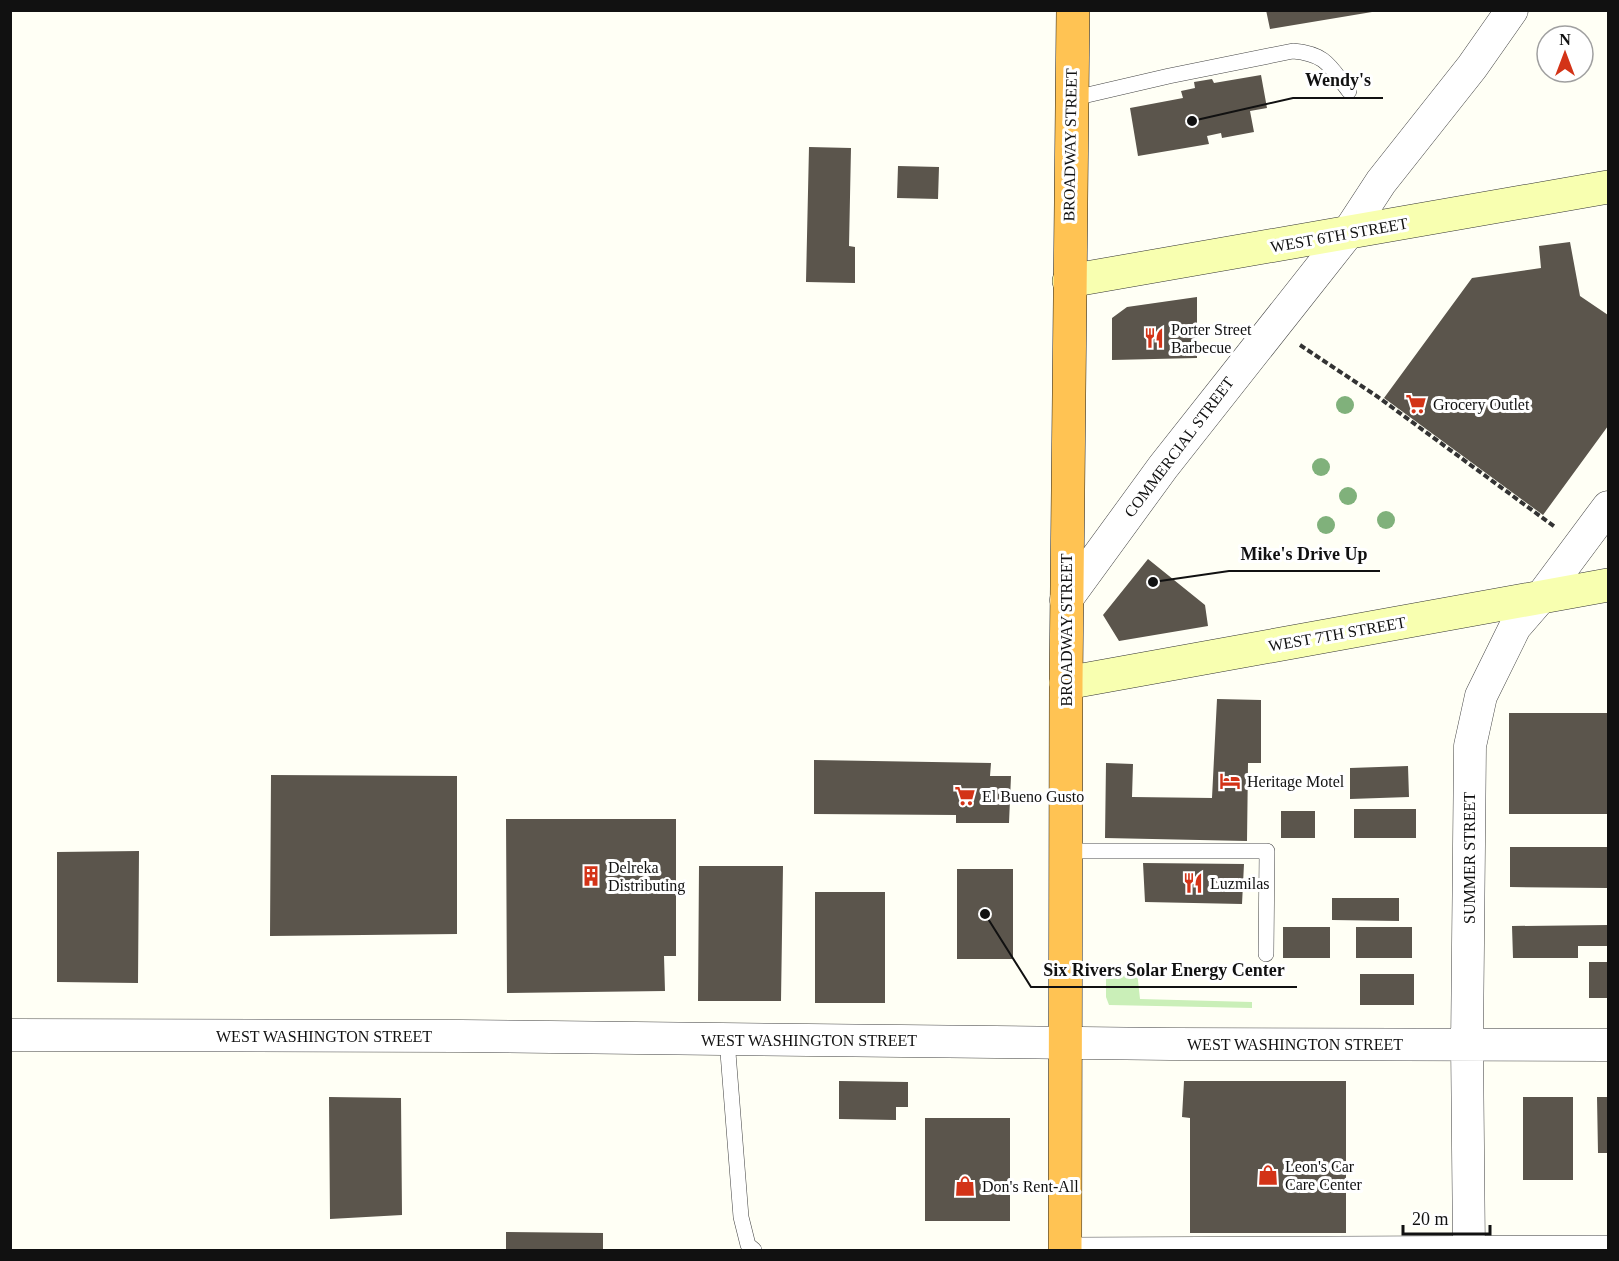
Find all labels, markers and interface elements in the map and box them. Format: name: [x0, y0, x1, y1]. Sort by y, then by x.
north arrow: [1535, 24, 1595, 84]
text: N: [1559, 31, 1571, 48]
callout: Wendy's: [1293, 62, 1383, 98]
street label: BROADWAY STREET: [1060, 68, 1080, 222]
text: Wendy's: [1305, 70, 1371, 90]
street label: WEST 6TH STREET: [1269, 214, 1409, 255]
place label: Porter Street Barbecue: [1171, 321, 1252, 356]
restaurant icon: Porter Street Barbecue: [1142, 326, 1166, 350]
street label: COMMERCIAL STREET: [1121, 374, 1237, 520]
supermarket icon: Grocery Outlet: [1404, 392, 1428, 416]
place label: Grocery Outlet: [1433, 396, 1530, 414]
callout: Mike's Drive Up: [1229, 535, 1380, 571]
text: Mike's Drive Up: [1241, 544, 1367, 564]
street label: BROADWAY STREET: [1058, 553, 1075, 707]
street label: WEST 7TH STREET: [1267, 613, 1407, 654]
hotel icon: Heritage Motel: [1218, 769, 1242, 793]
place label: Heritage Motel: [1247, 773, 1345, 791]
supermarket icon: El Bueno Gusto: [953, 784, 977, 808]
place label: El Bueno Gusto: [982, 788, 1084, 805]
street label: SUMMER STREET: [1461, 792, 1478, 924]
place label: Delreka Distributing: [608, 859, 685, 895]
building icon: Delreka Distributing: [579, 864, 603, 888]
restaurant icon: Luzmilas: [1181, 871, 1205, 895]
place label: Luzmilas: [1210, 875, 1270, 892]
callout: Six Rivers Solar Energy Center: [1031, 951, 1297, 987]
text: Six Rivers Solar Energy Center: [1043, 960, 1285, 980]
street label: WEST WASHINGTON STREET: [216, 1028, 432, 1045]
street label: WEST WASHINGTON STREET: [701, 1032, 917, 1049]
street label: WEST WASHINGTON STREET: [1187, 1036, 1403, 1053]
place label: Leon's Car Care Center: [1285, 1158, 1363, 1193]
shop icon: Leon's Car Care Center: [1256, 1163, 1280, 1187]
shop icon: Don's Rent-All: [953, 1174, 977, 1198]
place label: Don's Rent-All: [982, 1178, 1079, 1195]
scale bar: [1403, 1198, 1490, 1236]
text: 20 m: [1412, 1209, 1449, 1229]

